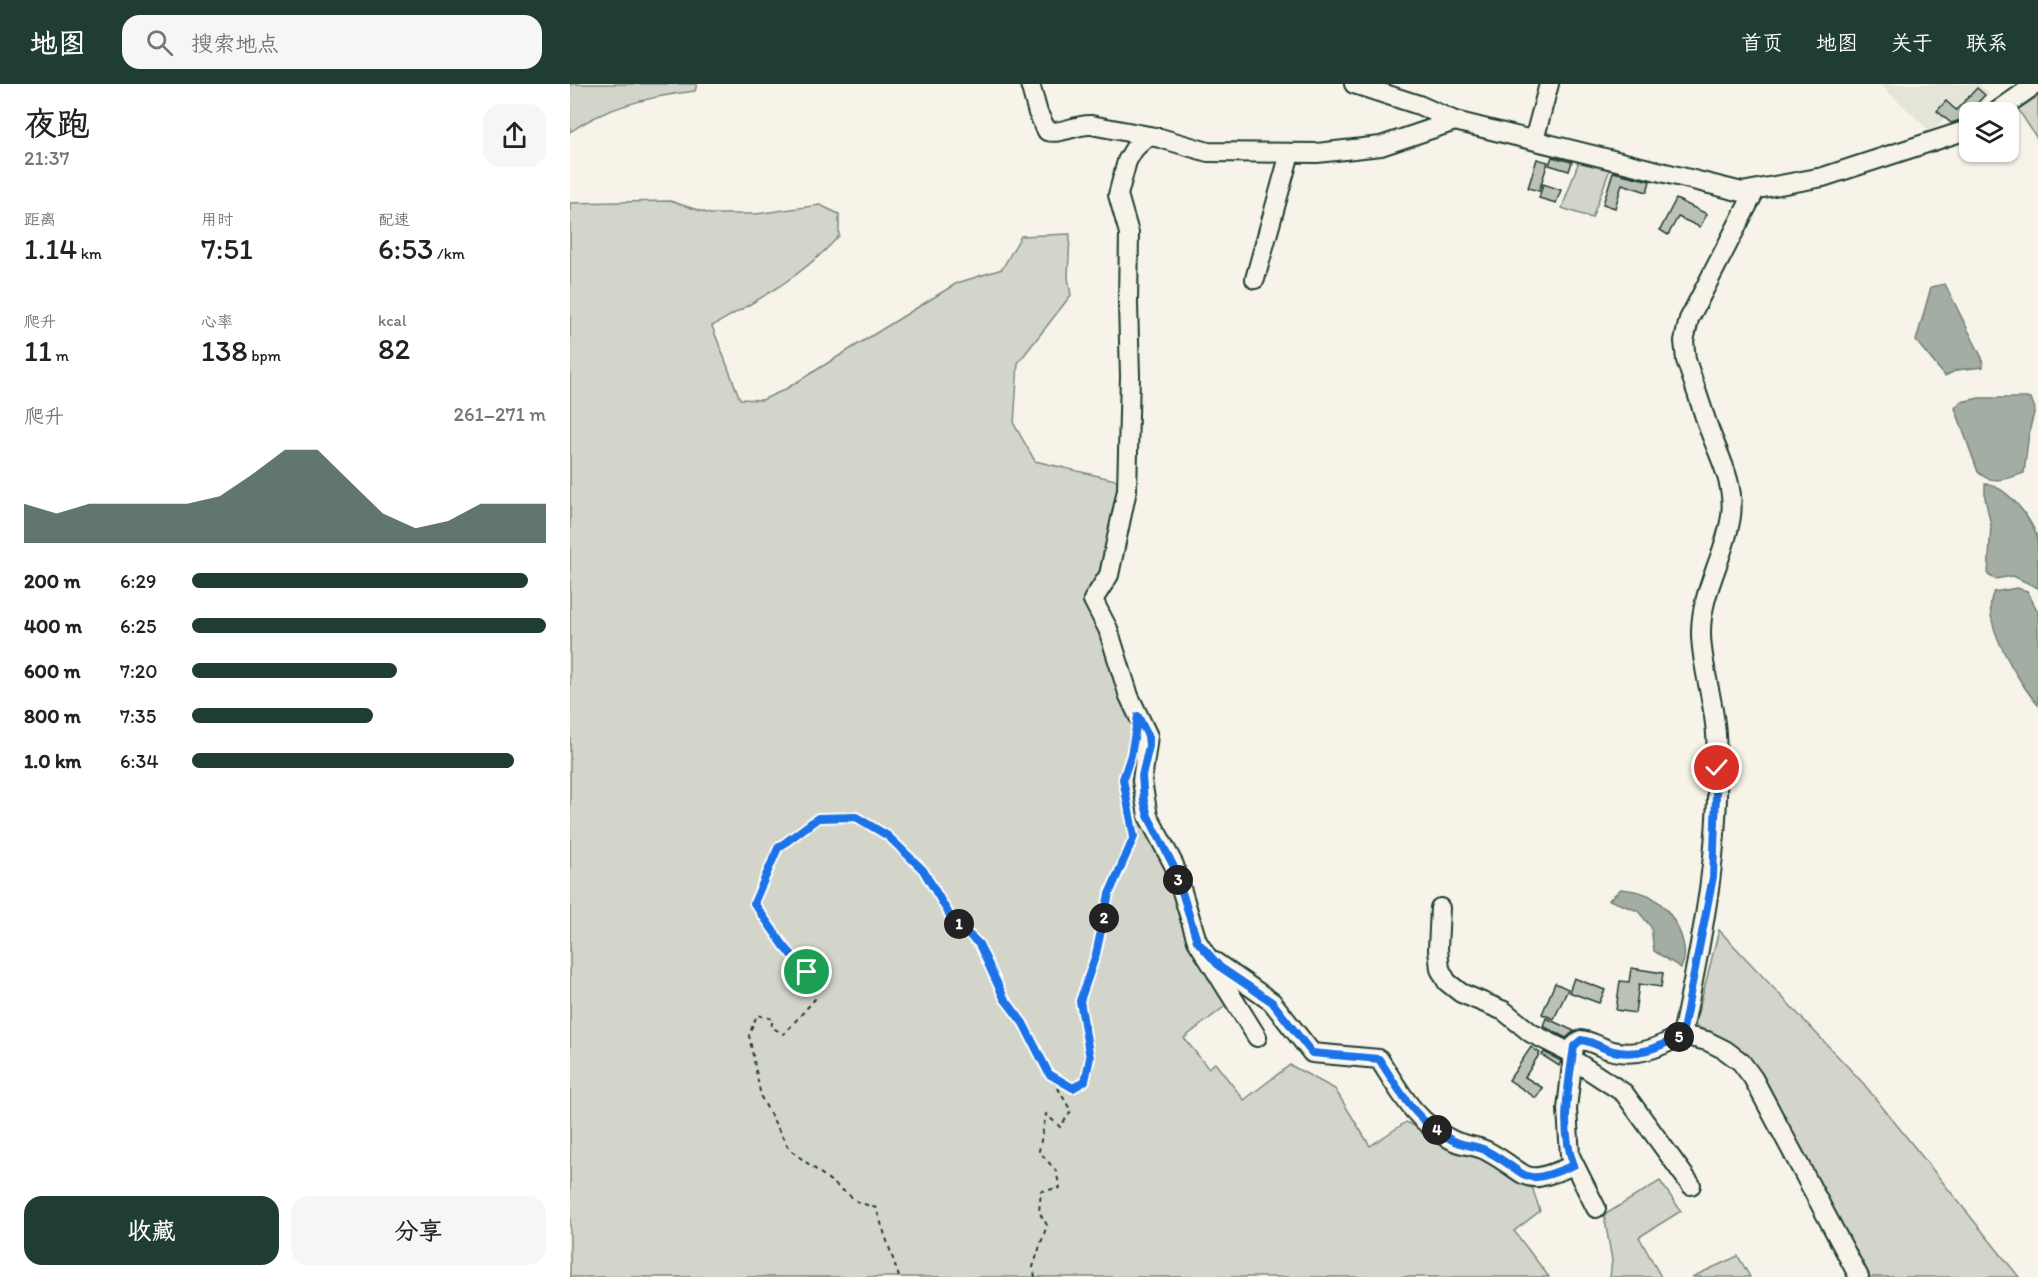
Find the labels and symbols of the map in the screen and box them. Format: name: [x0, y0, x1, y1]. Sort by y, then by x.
pin: [1691, 742, 1742, 793]
pin: 3: [1163, 865, 1193, 895]
pin: 2: [1089, 903, 1119, 933]
pin: 1: [944, 909, 974, 939]
pin: [781, 946, 832, 997]
pin: 5: [1664, 1022, 1694, 1052]
pin: 4: [1422, 1115, 1452, 1145]

